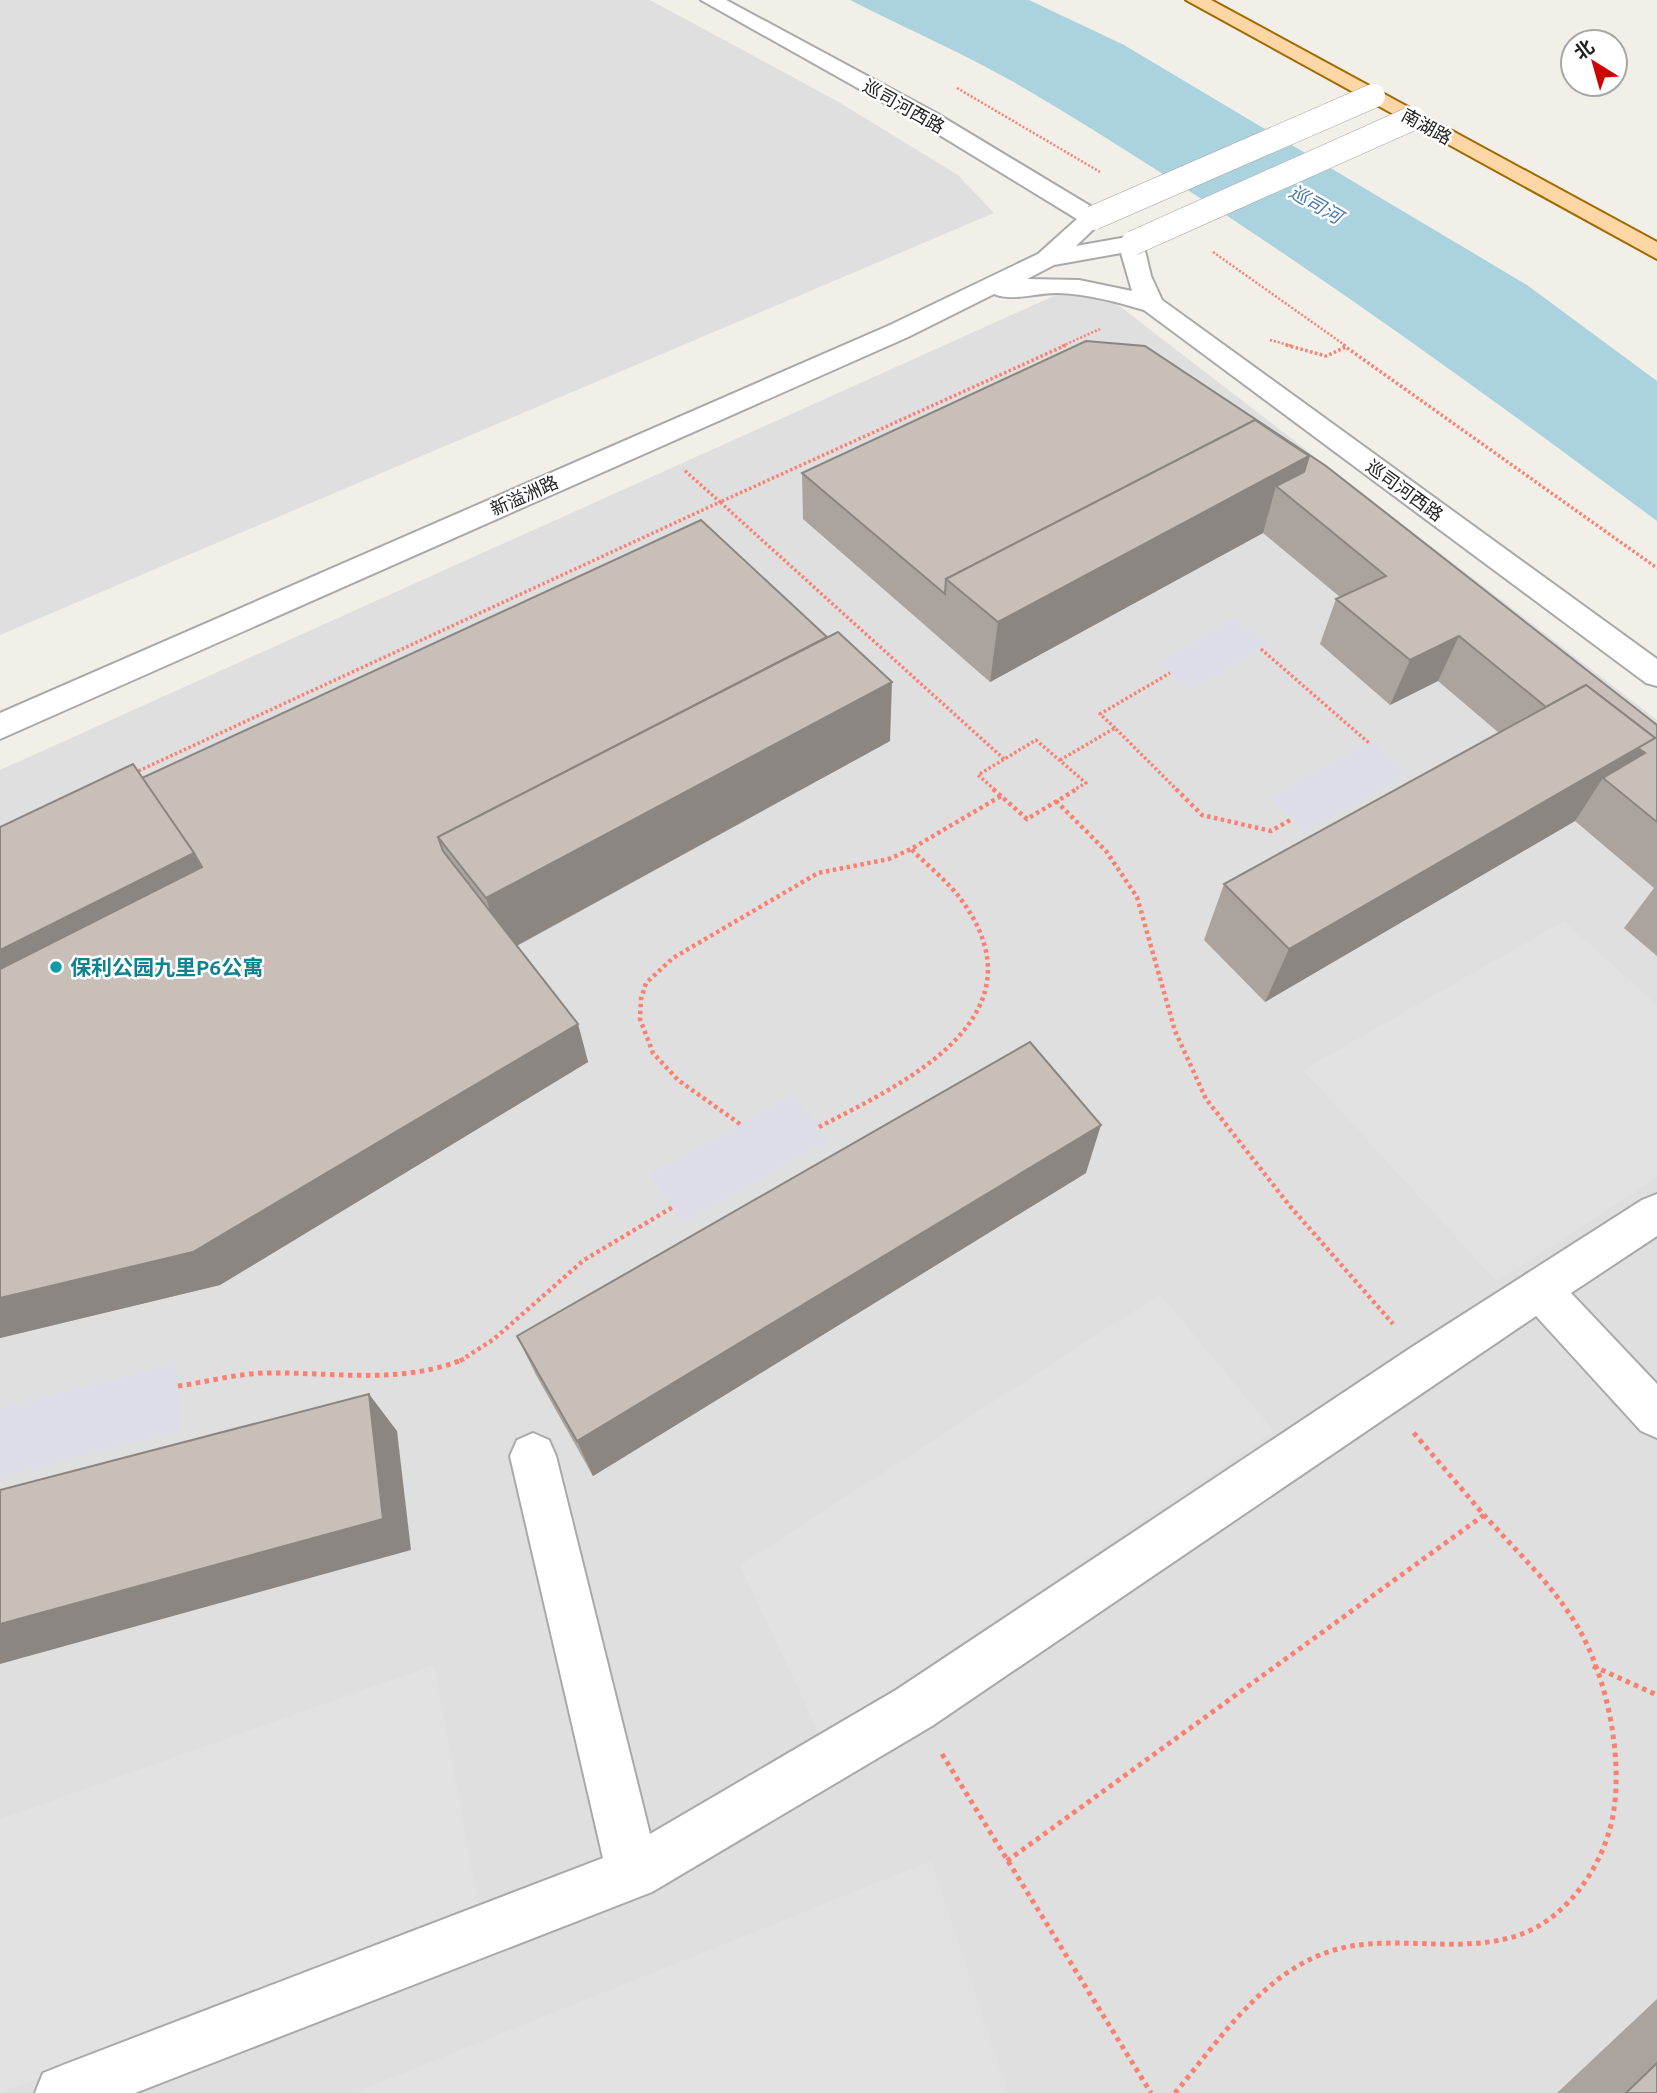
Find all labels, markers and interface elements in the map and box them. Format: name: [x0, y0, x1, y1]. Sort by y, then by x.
north arrow: [1559, 28, 1629, 98]
text: 北: [1570, 35, 1598, 64]
street label: 巡司河西路: [860, 75, 948, 137]
street label: 南湖路: [1399, 104, 1455, 148]
water label: 巡司河: [1286, 180, 1350, 230]
street label: 巡司河西路: [1363, 455, 1447, 525]
street label: 新溢洲路: [487, 471, 561, 519]
place label: 保利公园九里P6公寓: [70, 955, 263, 979]
marker: 保利公园九里P6公寓: [48, 959, 64, 975]

